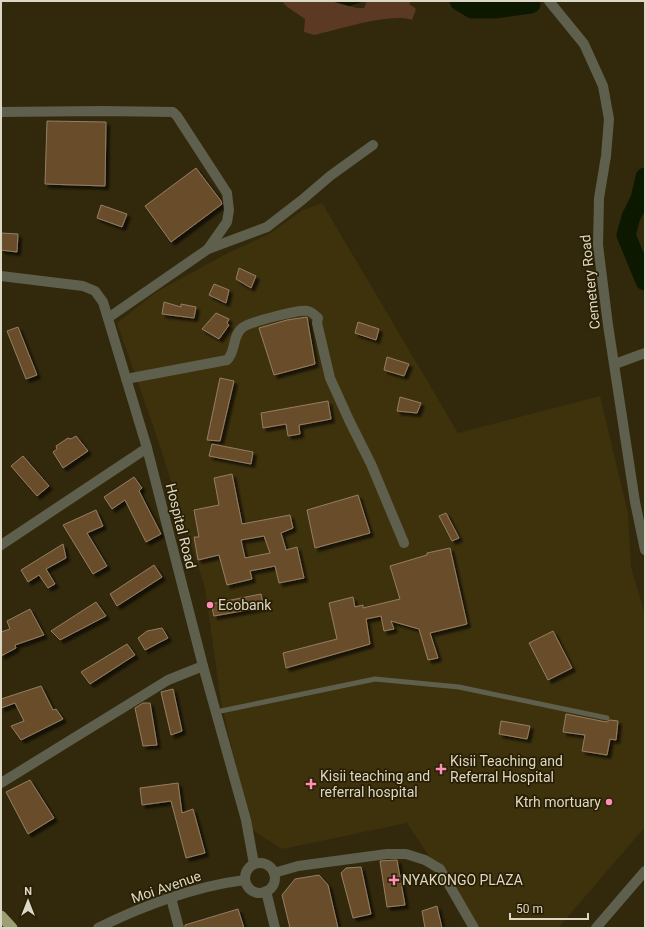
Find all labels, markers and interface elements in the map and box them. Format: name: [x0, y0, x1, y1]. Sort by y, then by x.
street label: Cemetery Road: [577, 234, 603, 330]
street label: Hospital Road: [163, 482, 199, 570]
place label: Ecobank: [218, 597, 272, 613]
marker: Ecobank: [205, 600, 215, 610]
place label: Kisii Teaching and Referral Hospital: [450, 753, 563, 785]
marker: Kisii Teaching and Referral Hospital: [435, 763, 447, 775]
place label: Kisii teaching and referral hospital: [320, 768, 430, 800]
marker: Kisii teaching and referral hospital: [305, 778, 317, 790]
place label: Ktrh mortuary: [515, 794, 601, 810]
marker: Ktrh mortuary: [604, 797, 614, 807]
street label: Moi Avenue: [129, 868, 203, 906]
place label: NYAKONGO PLAZA: [402, 872, 523, 888]
marker: NYAKONGO PLAZA: [389, 875, 399, 885]
north arrow: [8, 881, 48, 921]
text: N: [24, 885, 32, 898]
scale bar: [510, 895, 588, 921]
text: 50 m: [516, 902, 543, 916]

